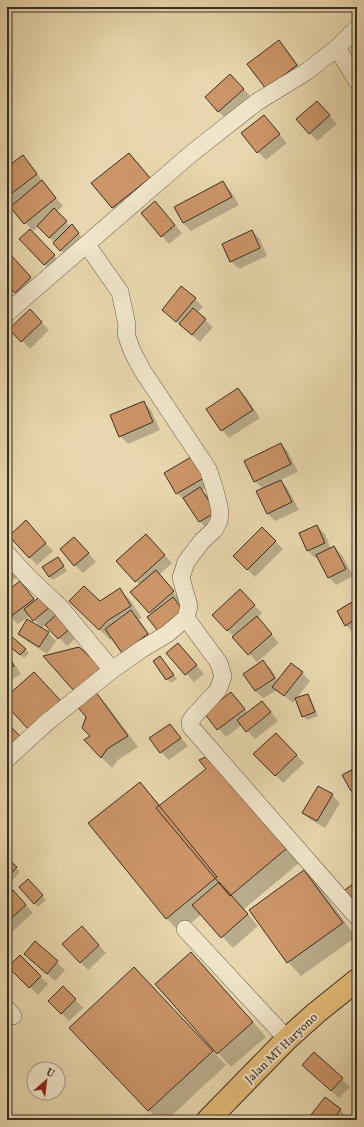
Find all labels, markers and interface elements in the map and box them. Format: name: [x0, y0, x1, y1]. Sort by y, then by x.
street label: Jalan MT Haryono: [242, 1010, 321, 1088]
north arrow: [26, 1061, 66, 1101]
text: U: [43, 1065, 57, 1082]

